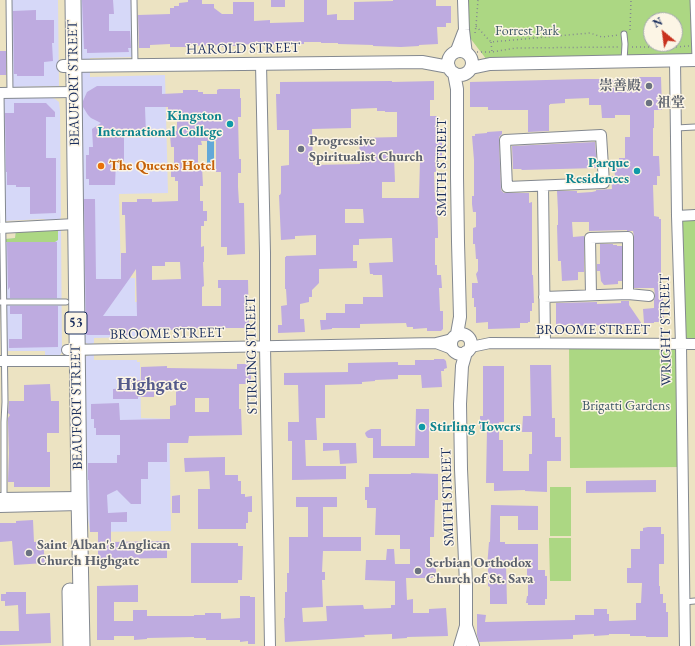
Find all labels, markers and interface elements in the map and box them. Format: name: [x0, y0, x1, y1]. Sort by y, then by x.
north arrow: [643, 12, 683, 52]
text: N: [650, 14, 665, 31]
street label: BEAUFORT STREET: [65, 20, 83, 146]
park label: Forrest Park: [495, 23, 559, 39]
street label: HAROLD STREET: [186, 40, 300, 58]
place label: 崇善殿: [599, 78, 641, 94]
marker: 崇善殿: [644, 81, 654, 91]
place label: 祖堂: [657, 95, 685, 111]
marker: 祖堂: [644, 98, 654, 108]
place label: Kingston International College: [97, 108, 222, 140]
street label: SMITH STREET: [434, 118, 450, 216]
marker: Kingston International College: [225, 119, 235, 129]
place label: Progressive Spiritualist Church: [309, 133, 423, 166]
marker: Progressive Spiritualist Church: [296, 144, 306, 154]
place label: Parque Residences: [565, 155, 629, 188]
place label: The Queens Hotel: [109, 158, 215, 174]
marker: The Queens Hotel: [96, 161, 106, 171]
marker: Parque Residences: [632, 166, 642, 176]
street label: WRIGHT STREET: [657, 274, 675, 386]
street label: STIRLING STREET: [243, 296, 261, 414]
road number: 53: [65, 312, 87, 334]
street label: BROOME STREET: [536, 322, 650, 338]
street label: BROOME STREET: [110, 325, 224, 343]
street label: BEAUFORT STREET: [68, 344, 86, 470]
district label: Highgate: [117, 374, 187, 396]
park label: Brigatti Gardens: [582, 398, 670, 414]
place label: Stirling Towers: [430, 419, 521, 435]
marker: Stirling Towers: [417, 422, 427, 432]
street label: SMITH STREET: [438, 448, 458, 546]
place label: Saint Alban's Anglican Church Highgate: [37, 537, 171, 570]
marker: Saint Alban's Anglican Church Highgate: [24, 548, 34, 558]
place label: Serbian Orthodox Church of St. Sava: [426, 555, 533, 588]
marker: Serbian Orthodox Church of St. Sava: [413, 566, 423, 576]

